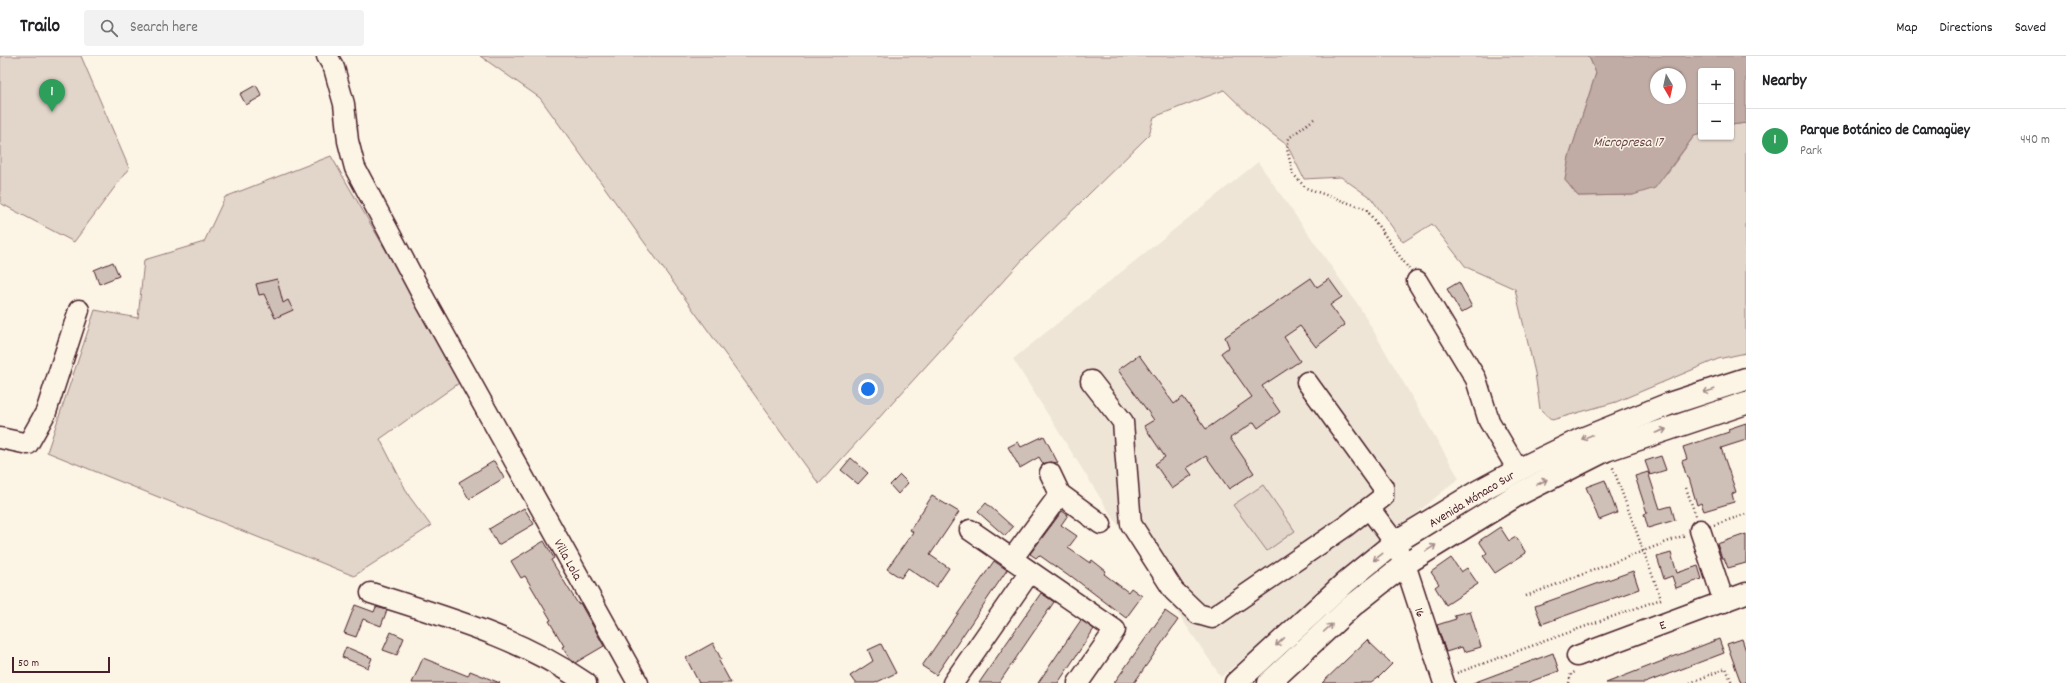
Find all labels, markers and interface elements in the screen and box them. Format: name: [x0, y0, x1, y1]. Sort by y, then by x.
search box: [84, 10, 364, 46]
text: Trailo: [20, 14, 60, 41]
icon: search: [98, 17, 120, 39]
text: Search here: [130, 17, 198, 39]
text: Map: [1896, 18, 1918, 38]
text: Directions: [1940, 18, 1993, 38]
text: Saved: [2015, 18, 2046, 38]
north arrow: [1650, 68, 1686, 104]
map controls: [1698, 68, 1734, 140]
button: +: [1698, 68, 1734, 104]
text: Nearby: [1762, 70, 1806, 94]
pin: 1: [39, 79, 65, 112]
button: −: [1698, 104, 1734, 140]
text: Parque Botánico de Camagüey: [1800, 120, 1970, 142]
text: 1: [1774, 131, 1776, 150]
text: 440 m: [2020, 131, 2050, 150]
water label: Micropresa 17: [1593, 133, 1664, 153]
text: Park: [1800, 142, 1822, 161]
your location: [858, 379, 878, 399]
one-way arrow: [1703, 388, 1716, 395]
one-way arrow: [1655, 426, 1667, 434]
one-way arrow: [1582, 433, 1594, 441]
street label: Avenida Mónaco Sur: [1426, 467, 1519, 533]
one-way arrow: [1536, 478, 1548, 485]
street label: Villa Lola: [548, 536, 586, 585]
one-way arrow: [1425, 544, 1436, 553]
one-way arrow: [1372, 552, 1383, 561]
street label: 16: [1408, 605, 1429, 620]
street label: E: [1657, 616, 1669, 636]
one-way arrow: [1323, 623, 1333, 633]
one-way arrow: [1275, 637, 1285, 647]
scale bar: [12, 655, 110, 674]
text: 50 m: [18, 656, 39, 672]

